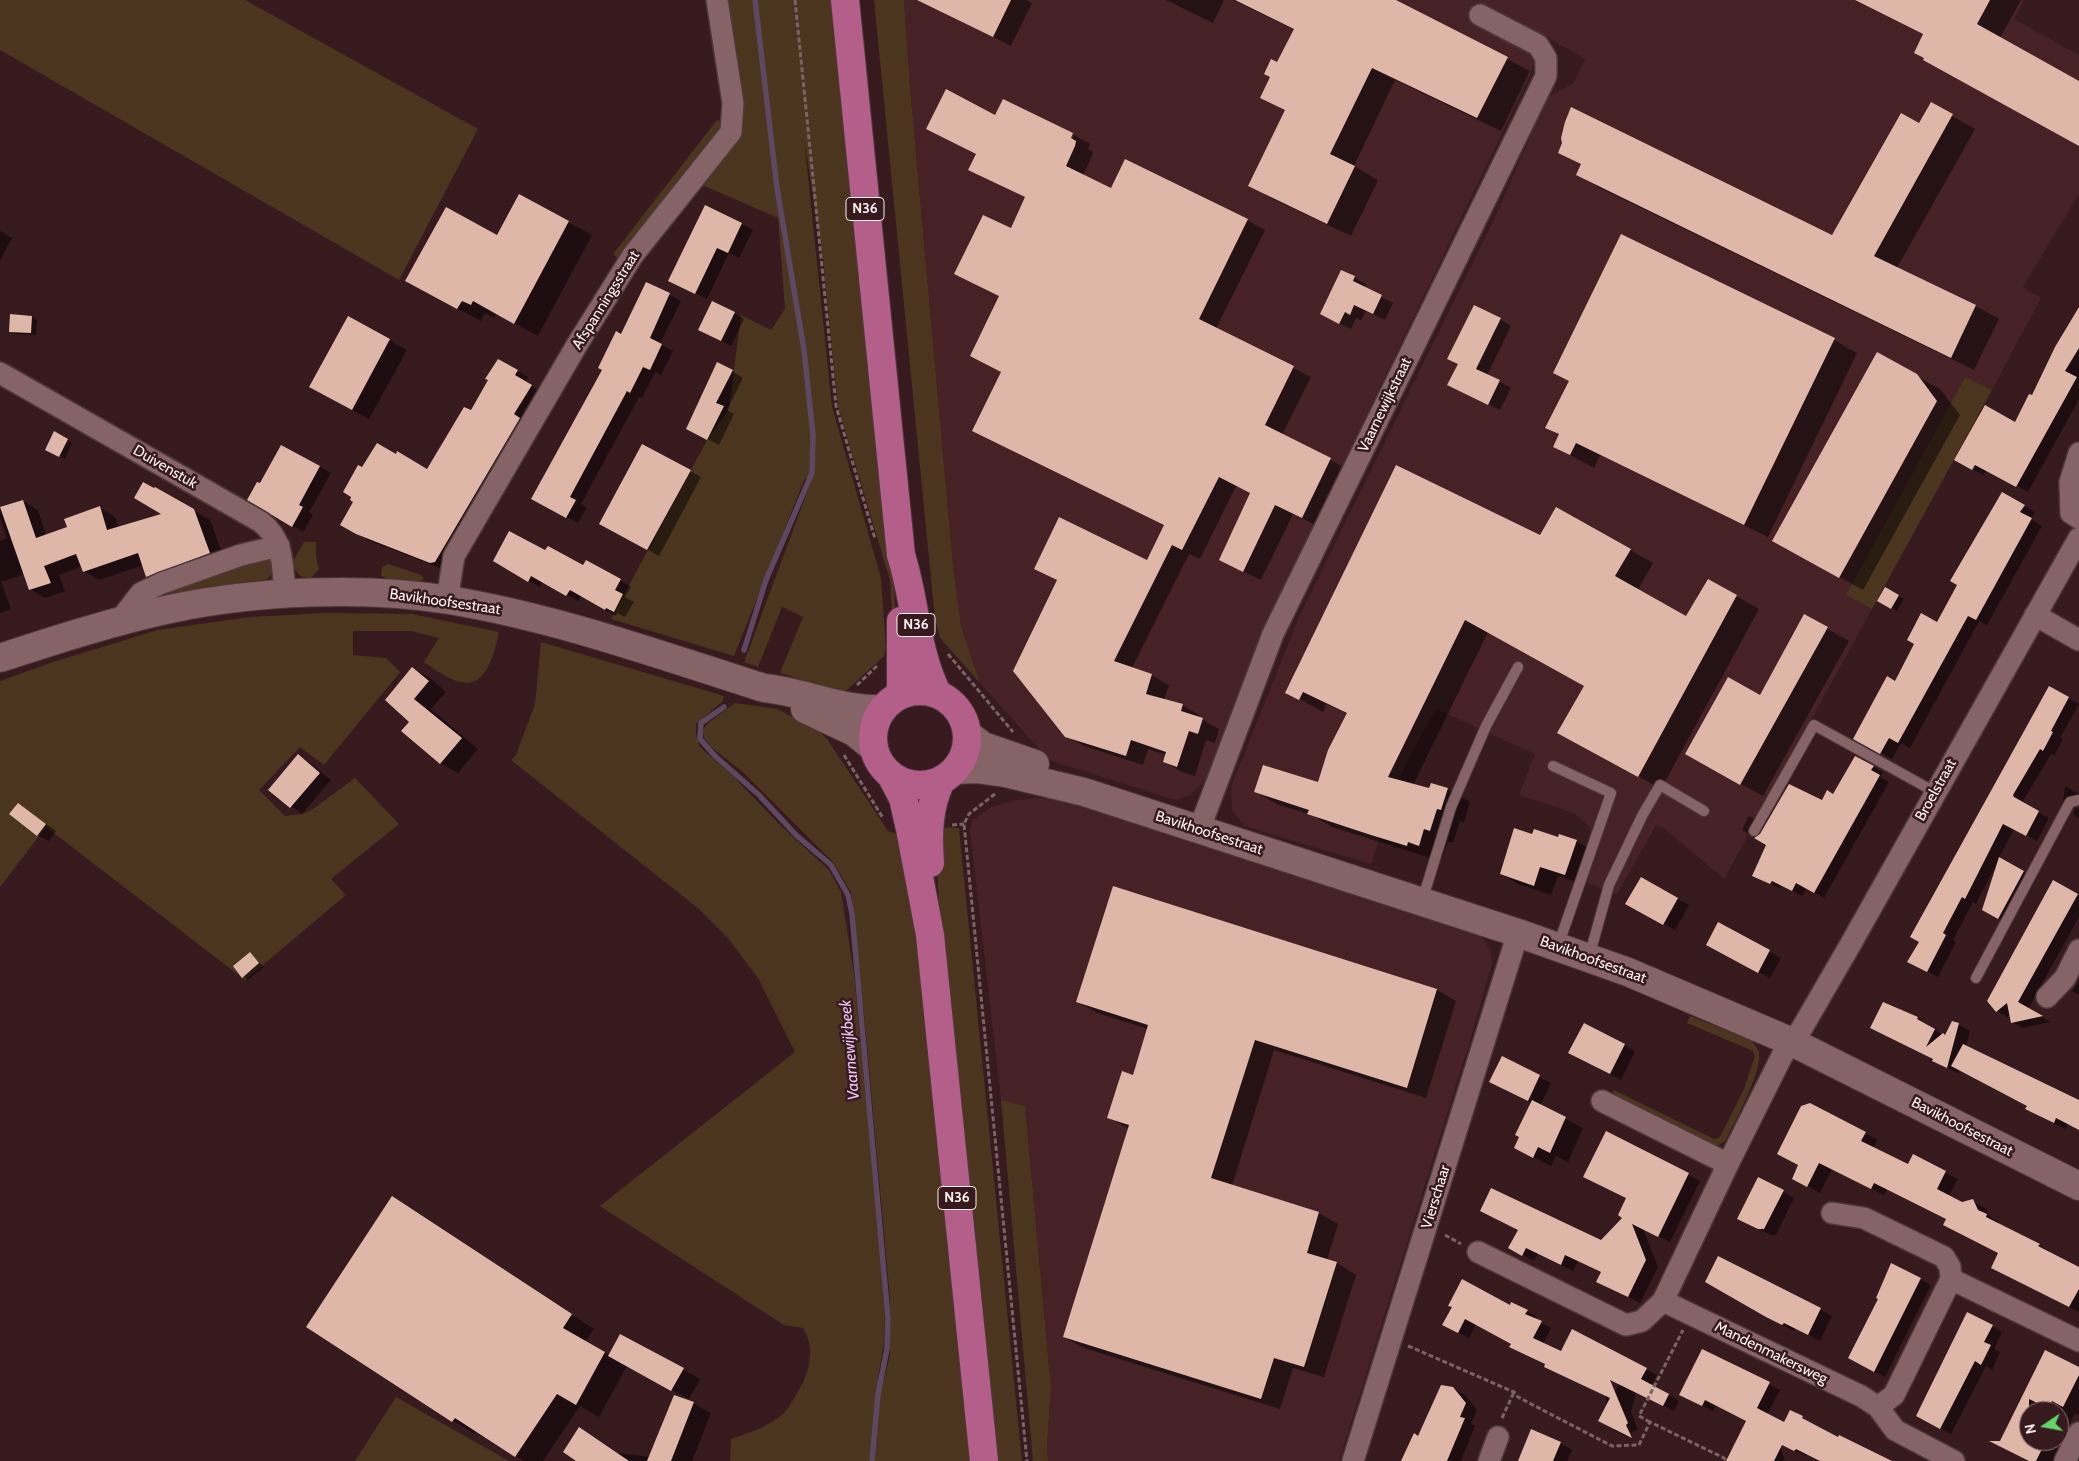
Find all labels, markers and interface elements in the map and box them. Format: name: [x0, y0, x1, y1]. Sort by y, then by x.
road number: N36: [846, 198, 884, 220]
street label: Afspanningsstraat: [568, 247, 644, 353]
street label: Vaarnewijkstraat: [1354, 355, 1416, 455]
street label: Duivenstuk: [130, 441, 200, 493]
street label: Bavikhoofsestraat: [388, 585, 502, 619]
road number: N36: [897, 614, 935, 636]
street label: Broelstraat: [1912, 756, 1960, 824]
street label: Bavikhoofsestraat: [1153, 807, 1265, 859]
street label: Bavikhoofsestraat: [1537, 932, 1649, 988]
water label: Vaarnewijkbeek: [836, 999, 864, 1101]
street label: Bavikhoofsestraat: [1908, 1094, 2016, 1160]
street label: Vierschaar: [1418, 1163, 1454, 1231]
road number: N36: [938, 1186, 976, 1210]
street label: Mandenmakersweg: [1712, 1318, 1830, 1388]
north arrow: [2019, 1401, 2069, 1451]
text: N: [2020, 1422, 2040, 1436]

